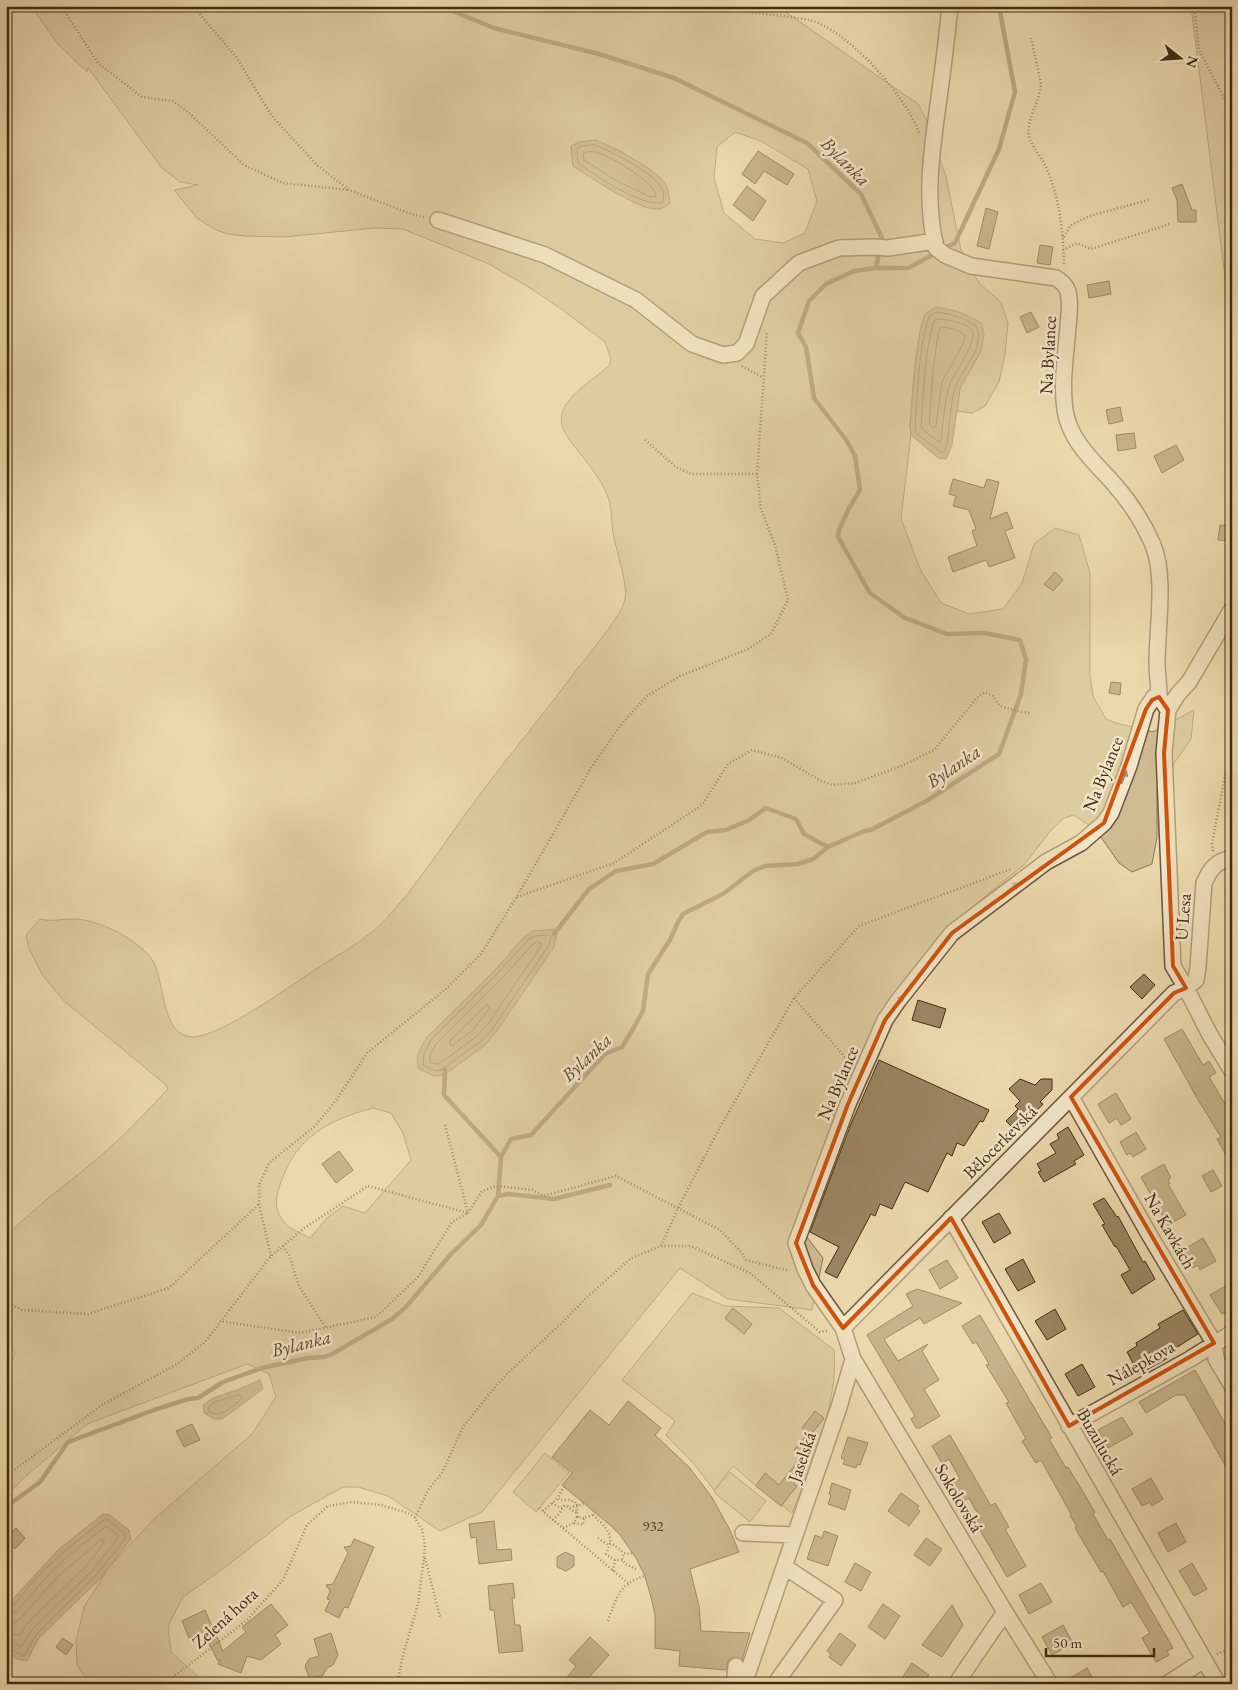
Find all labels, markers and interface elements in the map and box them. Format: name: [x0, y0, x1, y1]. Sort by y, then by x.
north arrow: [1156, 32, 1206, 82]
text: N: [1182, 54, 1203, 70]
water label: Bylanka: [815, 130, 876, 192]
street label: Na Bylance: [1034, 315, 1061, 395]
street label: Na Bylance: [1077, 733, 1128, 815]
water label: Bylanka: [920, 739, 985, 794]
one-way arrow: [1121, 770, 1129, 784]
one-way arrow: [1006, 882, 1020, 892]
street label: U Lesa: [1169, 892, 1196, 941]
one-way arrow: [894, 994, 904, 1008]
water label: Bylanka: [555, 1028, 617, 1088]
street label: Na Bylance: [812, 1042, 863, 1123]
street label: Bělocerkevská: [958, 1099, 1042, 1184]
street label: Na Kavkách: [1139, 1189, 1201, 1273]
water label: Bylanka: [268, 1324, 334, 1363]
street label: Nálepkova: [1103, 1334, 1179, 1390]
street label: Buzulucká: [1072, 1404, 1129, 1480]
street label: Jaselská: [782, 1428, 821, 1487]
street label: Sokolovská: [930, 1459, 989, 1537]
house number: 932: [642, 1516, 665, 1535]
street label: Zelená hora: [187, 1581, 263, 1653]
scale bar: [1046, 1625, 1153, 1657]
text: 50 m: [1053, 1633, 1082, 1652]

